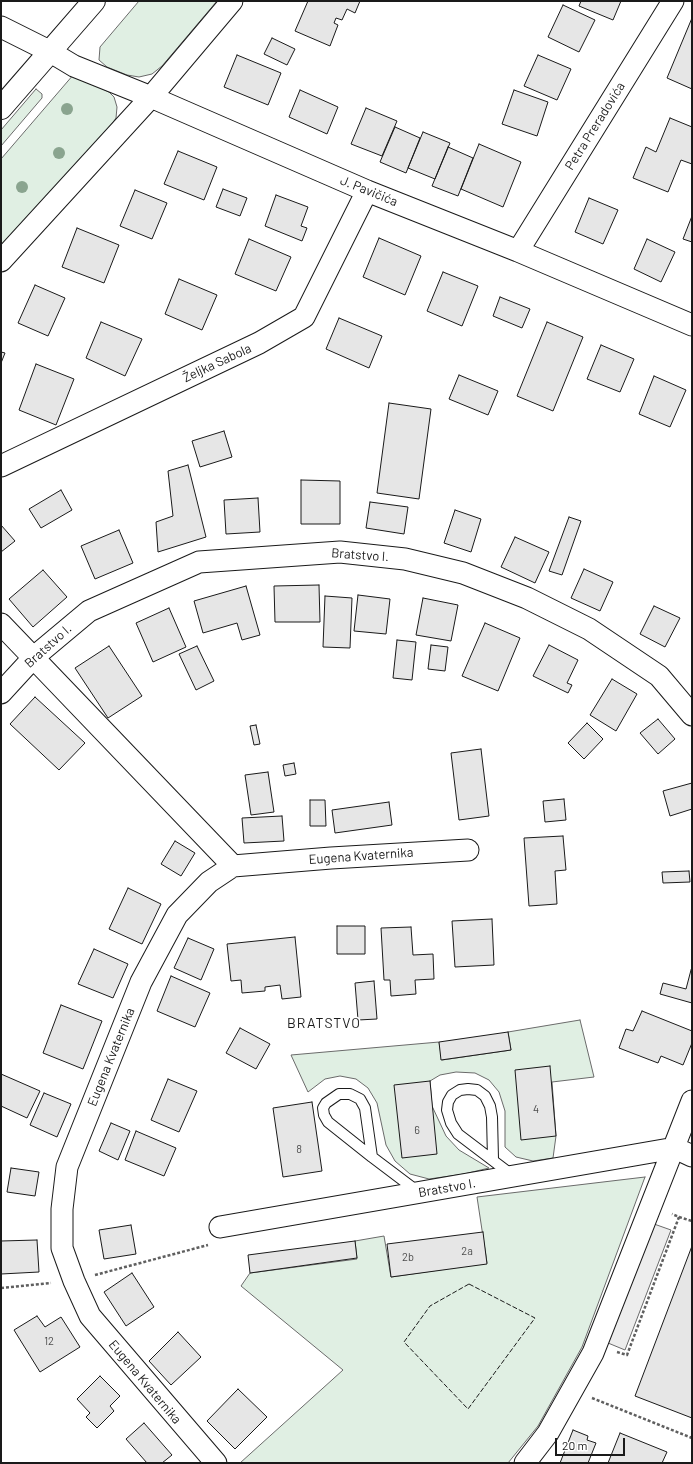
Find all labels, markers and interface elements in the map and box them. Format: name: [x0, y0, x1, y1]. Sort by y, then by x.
street label: Petra Preradovića: [562, 79, 628, 173]
street label: J. Pavičića: [338, 172, 400, 210]
street label: Željka Sabola: [180, 340, 254, 386]
street label: Bratstvo I.: [331, 545, 389, 565]
street label: Bratstvo I.: [21, 621, 75, 671]
street label: Eugena Kvaternika: [308, 845, 414, 867]
street label: Eugena Kvaternika: [84, 1005, 138, 1109]
district label: BRATSTVO: [287, 1015, 361, 1031]
house number: 4: [533, 1102, 539, 1116]
house number: 6: [414, 1123, 420, 1137]
house number: 8: [296, 1142, 302, 1156]
street label: Bratstvo I.: [417, 1175, 477, 1201]
house number: 2a: [461, 1244, 473, 1258]
house number: 2b: [402, 1250, 414, 1264]
house number: 12: [44, 1334, 54, 1348]
street label: Eugena Kvaternika: [105, 1337, 185, 1427]
scale bar: [557, 1430, 627, 1456]
text: 20 m: [562, 1438, 588, 1452]

